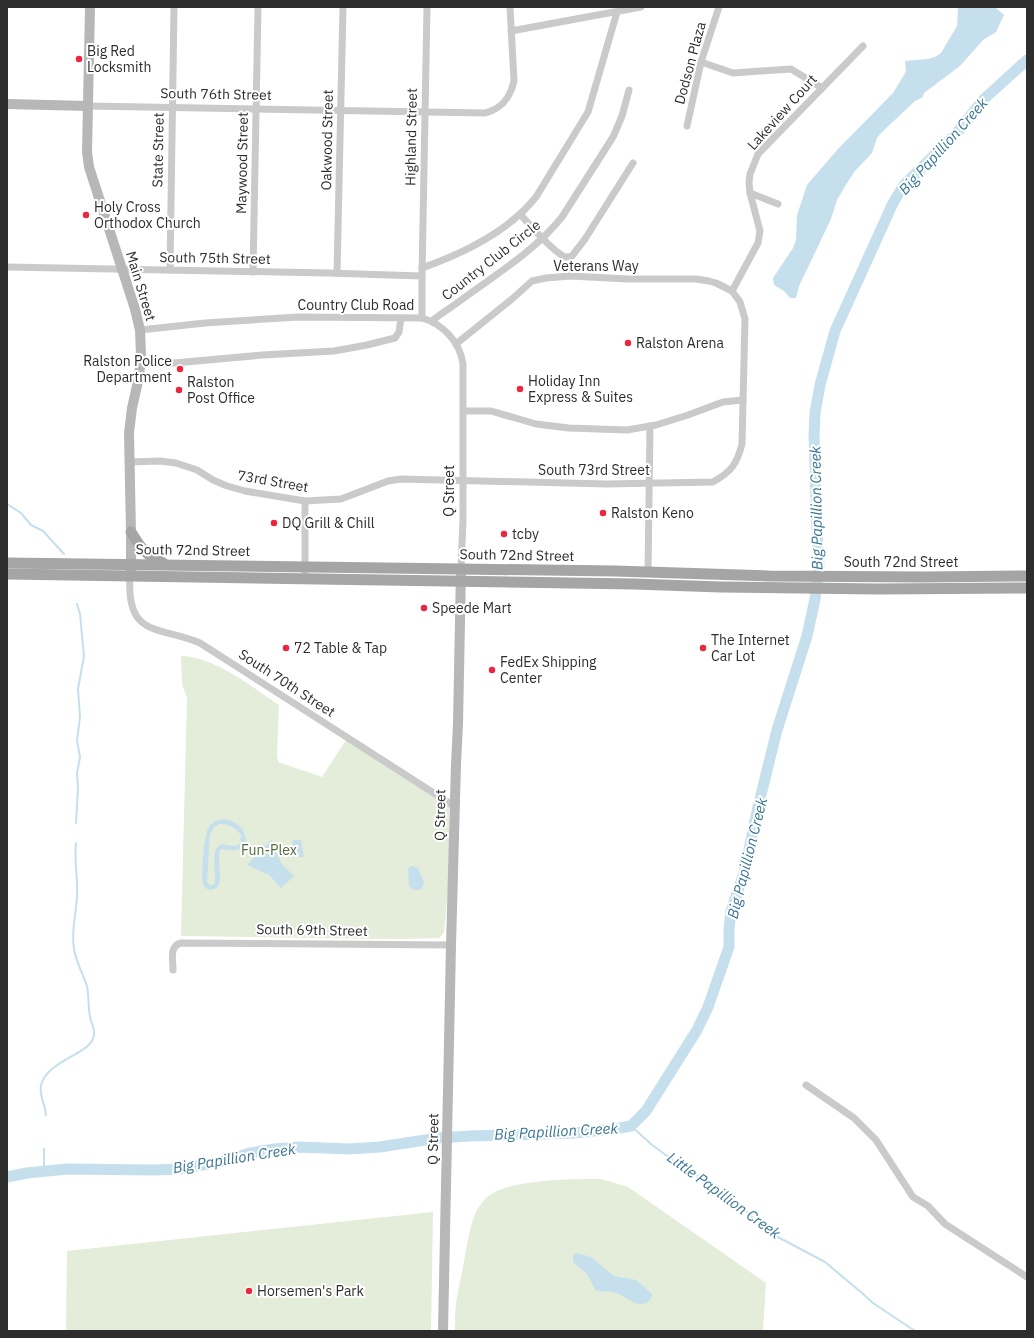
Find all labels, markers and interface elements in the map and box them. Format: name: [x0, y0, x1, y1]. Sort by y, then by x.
street label: Dodson Plaza: [670, 19, 710, 106]
place label: Big Red Locksmith: [87, 42, 151, 76]
marker: Big Red Locksmith: [74, 54, 84, 64]
street label: Lakeview Court: [743, 70, 821, 154]
street label: South 76th Street: [160, 84, 272, 104]
street label: Highland Street: [401, 88, 421, 186]
street label: Oakwood Street: [317, 89, 337, 191]
water label: Big Papillion Creek: [894, 93, 992, 198]
street label: State Street: [148, 112, 168, 188]
street label: Maywood Street: [232, 112, 252, 214]
place label: Holy Cross Orthodox Church: [94, 198, 201, 232]
marker: Holy Cross Orthodox Church: [81, 210, 91, 220]
street label: Country Club Circle: [438, 216, 544, 304]
street label: South 75th Street: [159, 248, 271, 268]
street label: Main Street: [122, 249, 160, 323]
street label: Veterans Way: [553, 257, 639, 275]
street label: Country Club Road: [298, 296, 414, 314]
place label: Ralston Arena: [636, 334, 724, 352]
marker: Ralston Arena: [623, 338, 633, 348]
place label: Ralston Police Department: [83, 352, 172, 386]
marker: Ralston Police Department: [175, 364, 185, 374]
place label: Holiday Inn Express & Suites: [528, 372, 633, 406]
place label: Ralston Post Office: [187, 373, 255, 407]
marker: Holiday Inn Express & Suites: [515, 384, 525, 394]
marker: Ralston Post Office: [174, 385, 184, 395]
water label: Big Papillion Creek: [805, 446, 827, 570]
street label: South 73rd Street: [538, 461, 650, 479]
street label: Q Street: [440, 465, 458, 517]
street label: 73rd Street: [236, 466, 310, 496]
place label: Ralston Keno: [611, 504, 694, 522]
marker: Ralston Keno: [598, 508, 608, 518]
place label: DQ Grill & Chill: [282, 514, 375, 532]
marker: DQ Grill & Chill: [269, 518, 279, 528]
place label: tcby: [512, 525, 539, 543]
marker: tcby: [499, 529, 509, 539]
street label: South 72nd Street: [136, 540, 251, 560]
street label: South 72nd Street: [460, 545, 575, 565]
street label: South 72nd Street: [844, 553, 958, 571]
place label: Speede Mart: [432, 599, 512, 617]
marker: Speede Mart: [419, 603, 429, 613]
place label: The Internet Car Lot: [711, 631, 790, 665]
place label: 72 Table & Tap: [294, 639, 387, 657]
marker: 72 Table & Tap: [281, 643, 291, 653]
marker: The Internet Car Lot: [698, 643, 708, 653]
street label: South 70th Street: [235, 645, 339, 721]
place label: FedEx Shipping Center: [500, 653, 597, 687]
marker: FedEx Shipping Center: [487, 665, 497, 675]
street label: Q Street: [431, 789, 449, 841]
water label: Big Papillion Creek: [723, 795, 771, 920]
park label: Fun-Plex: [241, 841, 297, 859]
street label: South 69th Street: [256, 920, 368, 940]
street label: Q Street: [424, 1113, 442, 1165]
water label: Big Papillion Creek: [494, 1118, 619, 1144]
water label: Big Papillion Creek: [171, 1139, 297, 1177]
water label: Little Papillion Creek: [664, 1148, 785, 1243]
place label: Horsemen's Park: [257, 1282, 364, 1300]
marker: Horsemen's Park: [244, 1286, 254, 1296]

